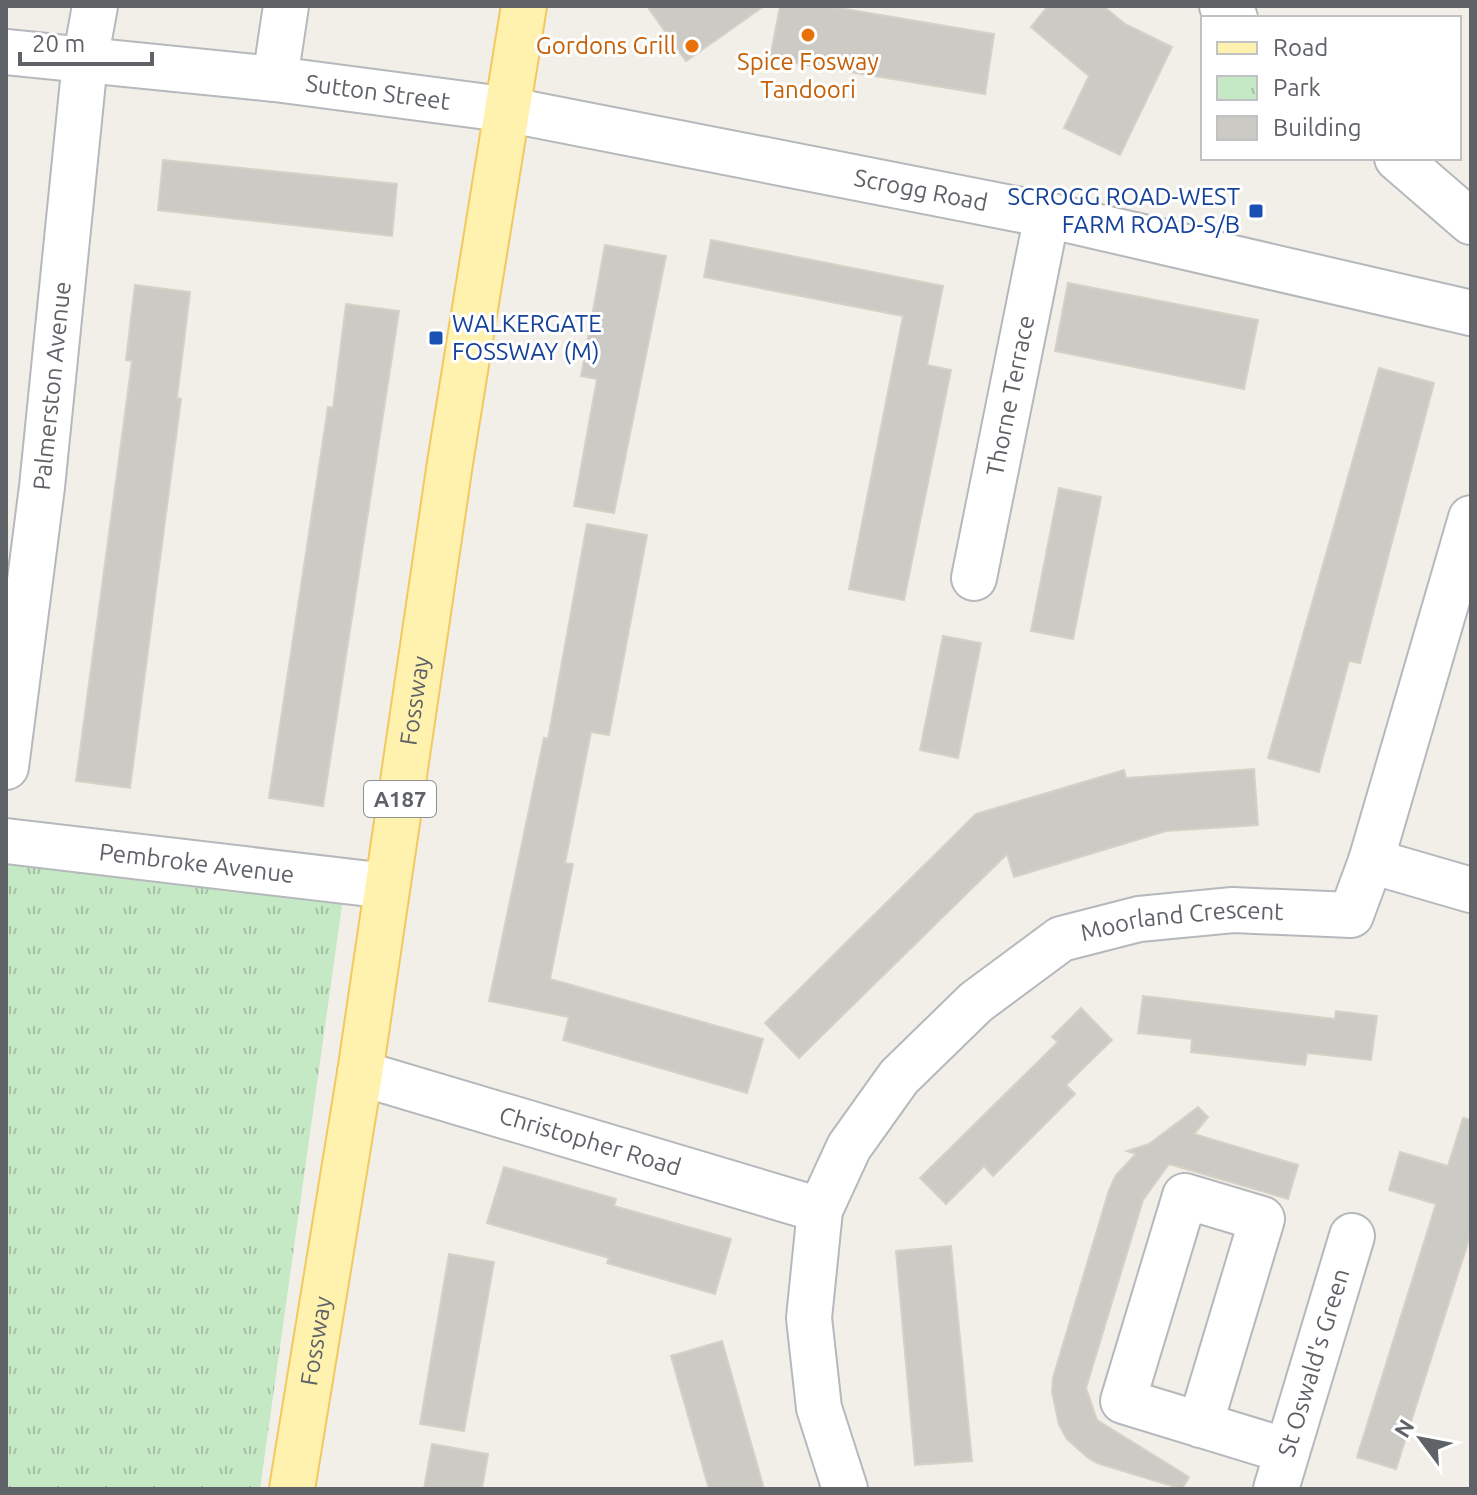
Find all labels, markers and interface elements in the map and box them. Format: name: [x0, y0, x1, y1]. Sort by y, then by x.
scale bar: [20, 16, 152, 66]
legend: [1201, 16, 1461, 160]
marker: Spice Fosway Tandoori: [799, 26, 817, 44]
text: 20 m: [32, 30, 85, 57]
place label: Gordons Grill: [536, 32, 676, 59]
text: Road: [1273, 34, 1328, 61]
marker: Gordons Grill: [683, 37, 701, 55]
place label: Spice Fosway Tandoori: [737, 48, 879, 103]
street label: Sutton Street: [304, 69, 452, 115]
text: Park: [1273, 74, 1321, 101]
text: Building: [1273, 114, 1361, 141]
street label: Scrogg Road: [852, 164, 990, 216]
place label: SCROGG ROAD-WEST FARM ROAD-S/B: [1007, 183, 1240, 238]
marker: SCROGG ROAD-WEST FARM ROAD-S/B: [1247, 202, 1265, 220]
street label: Palmerston Avenue: [28, 280, 76, 492]
place label: WALKERGATE FOSSWAY (M): [452, 310, 602, 365]
street label: Thorne Terrace: [981, 313, 1039, 478]
marker: WALKERGATE FOSSWAY (M): [427, 329, 445, 347]
street label: Fossway: [395, 654, 434, 747]
road number: A187: [364, 781, 436, 817]
street label: Pembroke Avenue: [98, 838, 296, 888]
street label: Moorland Crescent: [1078, 896, 1285, 946]
street label: Christopher Road: [496, 1101, 684, 1181]
street label: St Oswald's Green: [1273, 1265, 1354, 1460]
street label: Fossway: [295, 1294, 336, 1387]
north arrow: [1381, 1399, 1461, 1479]
text: N: [1389, 1415, 1419, 1442]

